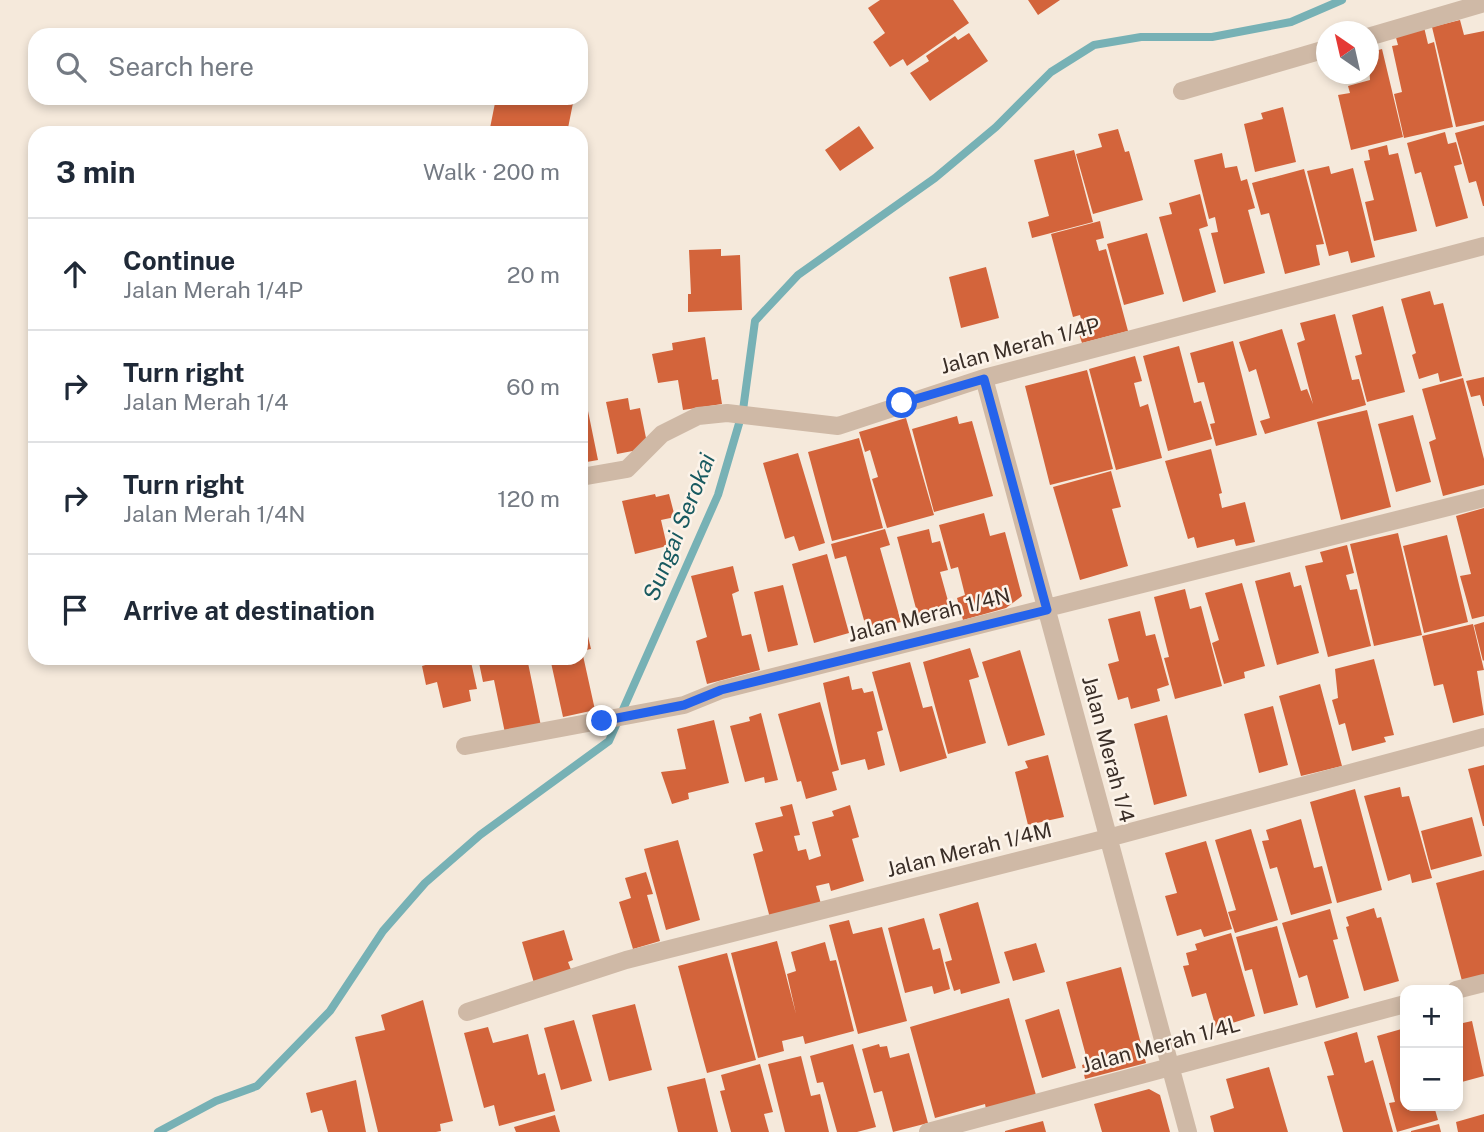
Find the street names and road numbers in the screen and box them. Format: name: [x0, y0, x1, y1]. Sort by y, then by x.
street label: Jalan Merah 1/4P: [937, 312, 1102, 379]
street label: Jalan Merah 1/4N: [845, 582, 1013, 647]
street label: Jalan Merah 1/4: [1077, 673, 1140, 825]
street label: Jalan Merah 1/4M: [884, 817, 1054, 882]
street label: Jalan Merah 1/4L: [1079, 1011, 1243, 1078]

